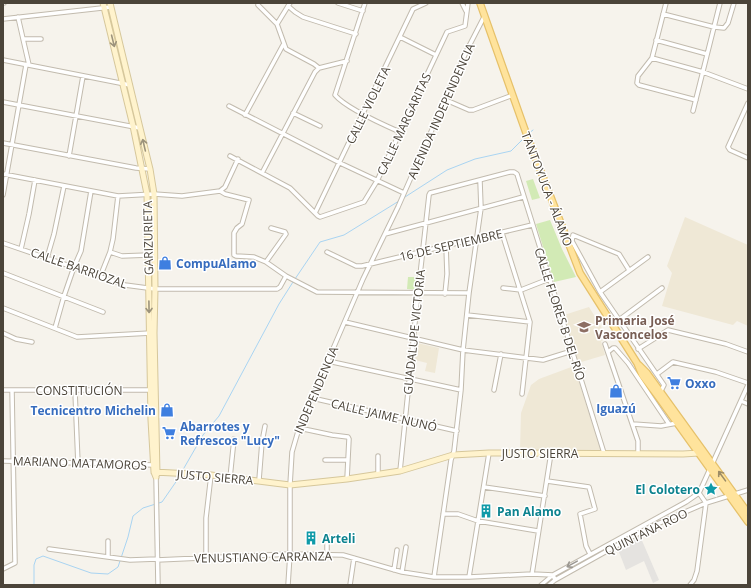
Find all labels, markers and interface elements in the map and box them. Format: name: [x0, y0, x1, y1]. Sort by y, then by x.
one-way arrow: [109, 34, 117, 47]
street label: AVENIDA INDEPENDENCIA: [403, 40, 479, 182]
street label: CALLE VIOLETA: [342, 63, 394, 147]
street label: CALLE MARGARITAS: [373, 70, 435, 178]
street label: TANTOYUCA - ÁLAMO: [517, 129, 577, 249]
one-way arrow: [140, 139, 148, 152]
street label: GARIZURIETA: [139, 200, 157, 275]
street label: 16 DE SEPTIEMBRE: [398, 225, 504, 265]
street label: CALLE BARRIOZAL: [28, 244, 130, 292]
street label: CALLE FLORES B DEL RÍO: [530, 245, 590, 383]
shop icon: CompuAlamo: [157, 255, 173, 271]
place label: CompuAlamo: [176, 255, 257, 272]
street label: GUADALUPE VICTORIA: [399, 268, 429, 395]
one-way arrow: [145, 300, 153, 313]
place label: Primaria José Vasconcelos: [595, 312, 675, 343]
school or university icon: Primaria José Vasconcelos: [576, 319, 592, 335]
street label: INDEPENDENCIA: [290, 343, 342, 436]
supermarket icon: Oxxo: [666, 375, 682, 391]
place label: Oxxo: [685, 375, 716, 392]
street label: CONSTITUCIÓN: [35, 382, 123, 399]
shop icon: Iguazú: [608, 383, 624, 399]
street label: CALLE JAIME NUNÓ: [329, 395, 439, 435]
place label: Iguazú: [596, 400, 636, 417]
place label: Tecnicentro Michelin: [31, 402, 156, 419]
shop icon: Tecnicentro Michelin: [159, 402, 175, 418]
place label: Abarrotes y Refrescos "Lucy": [180, 418, 280, 449]
supermarket icon: Abarrotes y Refrescos "Lucy": [161, 425, 177, 441]
street label: JUSTO SIERRA: [501, 445, 579, 462]
street label: MARIANO MATAMOROS: [13, 452, 147, 474]
street label: JUSTO SIERRA: [175, 465, 254, 489]
one-way arrow: [718, 471, 727, 482]
place label: El Colotero: [635, 481, 700, 498]
place icon: El Colotero: [703, 481, 719, 497]
building icon: Pan Alamo: [478, 503, 494, 519]
place label: Pan Alamo: [497, 503, 561, 520]
street label: QUINTANA ROO: [602, 505, 690, 559]
building icon: Arteli: [303, 530, 319, 546]
place label: Arteli: [322, 530, 355, 547]
street label: VENUSTIANO CARRANZA: [194, 547, 333, 567]
one-way arrow: [566, 561, 578, 569]

